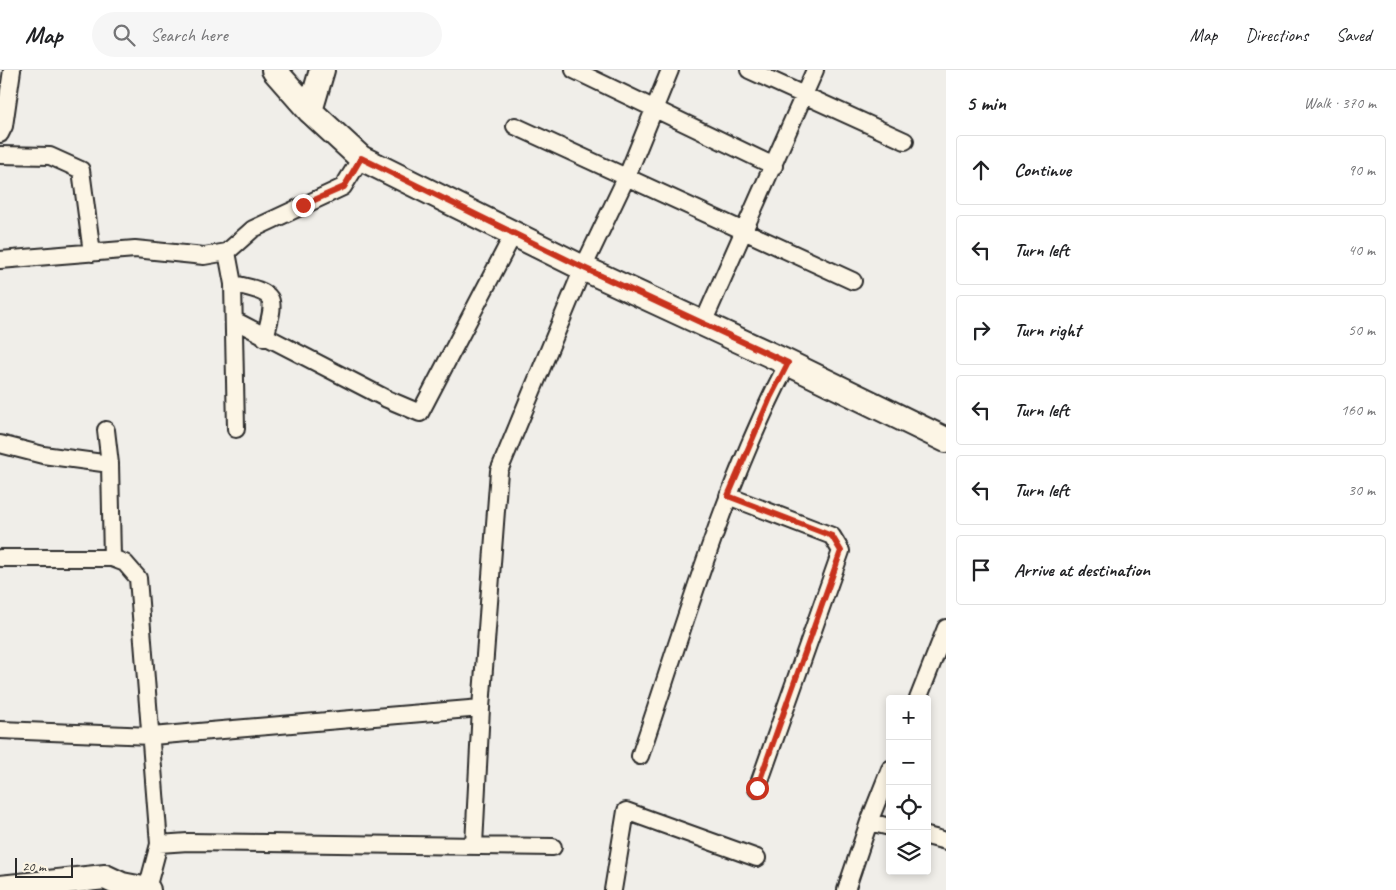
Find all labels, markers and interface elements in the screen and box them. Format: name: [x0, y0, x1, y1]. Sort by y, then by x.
search box: [92, 12, 442, 57]
text: Map: [25, 20, 62, 50]
icon: search: [110, 21, 138, 49]
text: Search here: [150, 23, 228, 47]
text: Map: [1190, 24, 1217, 46]
text: Directions: [1245, 24, 1308, 46]
text: Saved: [1336, 24, 1371, 46]
text: 5 min: [966, 90, 1006, 116]
text: Walk · 370 m: [1304, 93, 1376, 113]
icon: ahead: [967, 156, 995, 184]
text: Continue: [1014, 158, 1071, 182]
text: 90 m: [1348, 160, 1375, 180]
route end: [292, 194, 315, 217]
icon: left: [967, 236, 995, 264]
text: Turn left: [1014, 238, 1069, 262]
text: 40 m: [1348, 240, 1375, 260]
icon: right: [967, 316, 995, 344]
text: Turn right: [1014, 318, 1081, 342]
text: 50 m: [1348, 320, 1375, 340]
icon: left: [967, 396, 995, 424]
text: Turn left: [1014, 398, 1069, 422]
text: 160 m: [1341, 400, 1375, 420]
icon: left: [967, 476, 995, 504]
text: Turn left: [1014, 478, 1069, 502]
text: 30 m: [1348, 480, 1375, 500]
icon: arrive: [967, 556, 995, 584]
text: Arrive at destination: [1014, 558, 1150, 582]
map controls: [886, 695, 931, 875]
button: +: [886, 695, 931, 740]
button: −: [886, 740, 931, 785]
route start: [746, 777, 769, 800]
button: locate: [886, 785, 931, 830]
button: layers: [886, 830, 931, 875]
scale bar: [15, 855, 72, 878]
text: 20 m: [22, 858, 46, 875]

